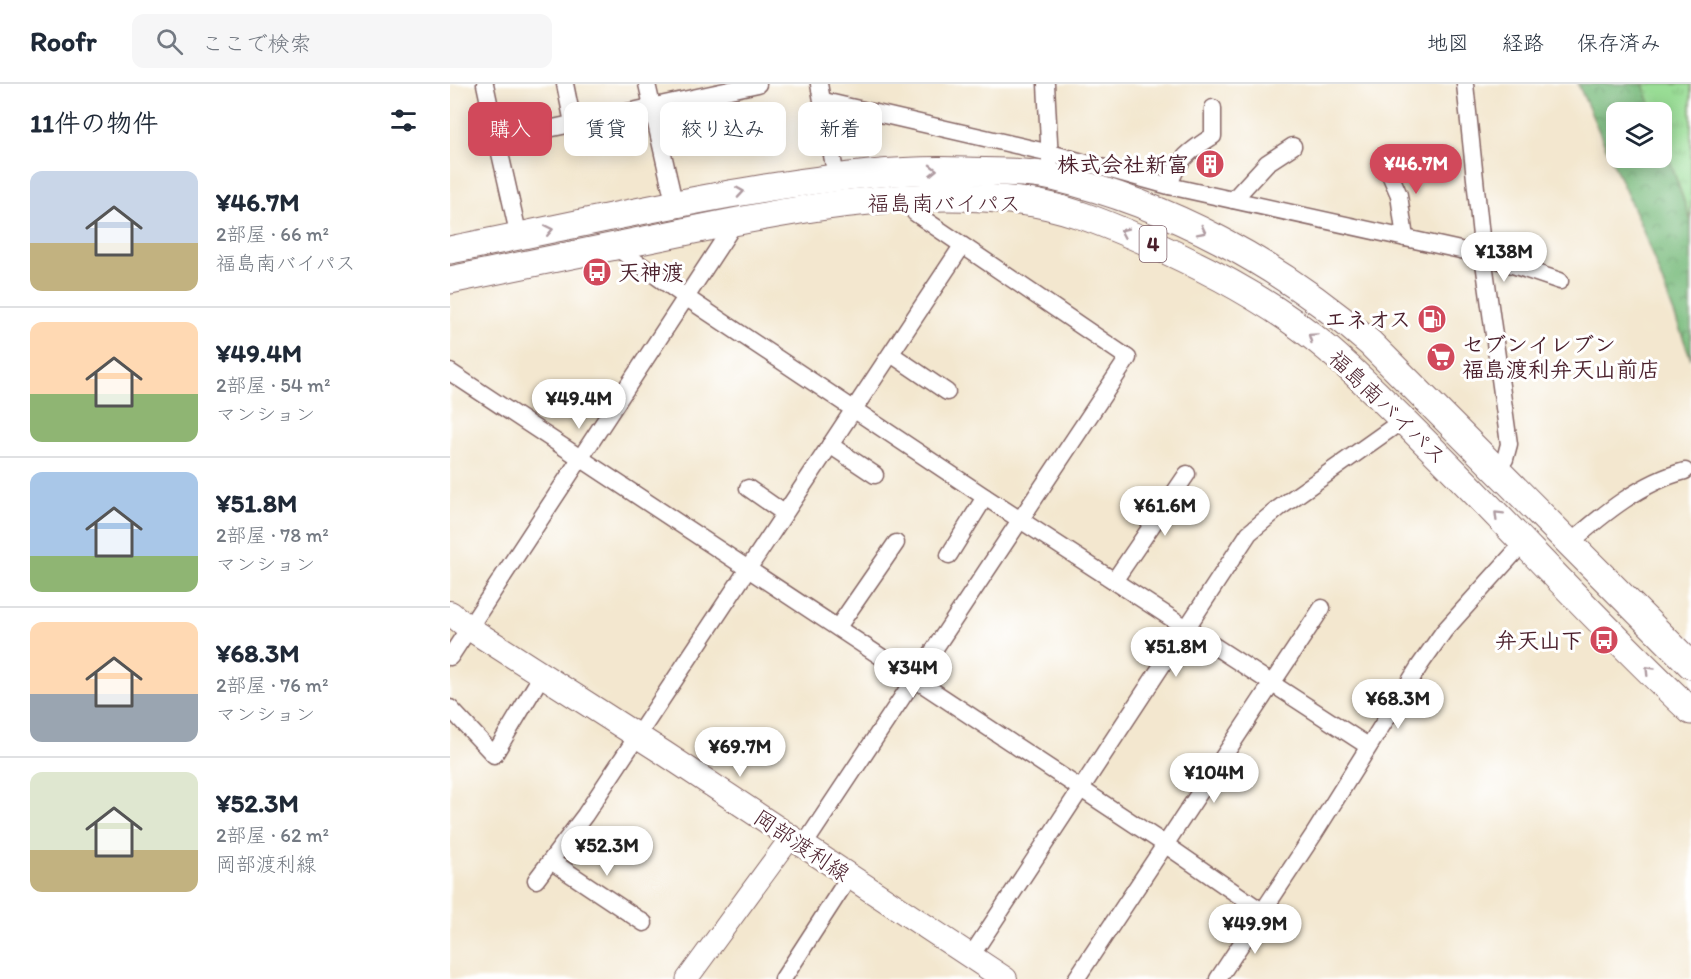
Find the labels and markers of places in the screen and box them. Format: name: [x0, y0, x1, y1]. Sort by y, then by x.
pin: ¥46.7M: [1367, 144, 1465, 195]
building icon: 株式会社新富: [1194, 148, 1226, 180]
place label: 株式会社新富: [1057, 151, 1189, 178]
pin: ¥138M: [1462, 232, 1546, 283]
bus stop icon: 天神渡: [581, 256, 613, 288]
place label: 天神渡: [618, 259, 684, 286]
fuel station icon: エネオス: [1416, 303, 1448, 335]
place label: エネオス: [1324, 306, 1411, 333]
place label: セブンイレブン 福島渡利弁天山前店: [1462, 331, 1660, 383]
supermarket icon: セブンイレブン 福島渡利弁天山前店: [1425, 341, 1457, 373]
pin: ¥49.4M: [530, 379, 628, 430]
pin: ¥61.6M: [1116, 486, 1214, 537]
bus stop icon: 弁天山下: [1588, 624, 1620, 656]
pin: ¥51.8M: [1127, 627, 1225, 678]
place label: 弁天山下: [1495, 627, 1583, 654]
pin: ¥34M: [877, 648, 949, 699]
pin: ¥68.3M: [1349, 679, 1447, 730]
pin: ¥69.7M: [691, 727, 789, 778]
pin: ¥104M: [1172, 753, 1256, 804]
pin: ¥52.3M: [558, 826, 656, 877]
pin: ¥49.9M: [1206, 904, 1304, 955]

